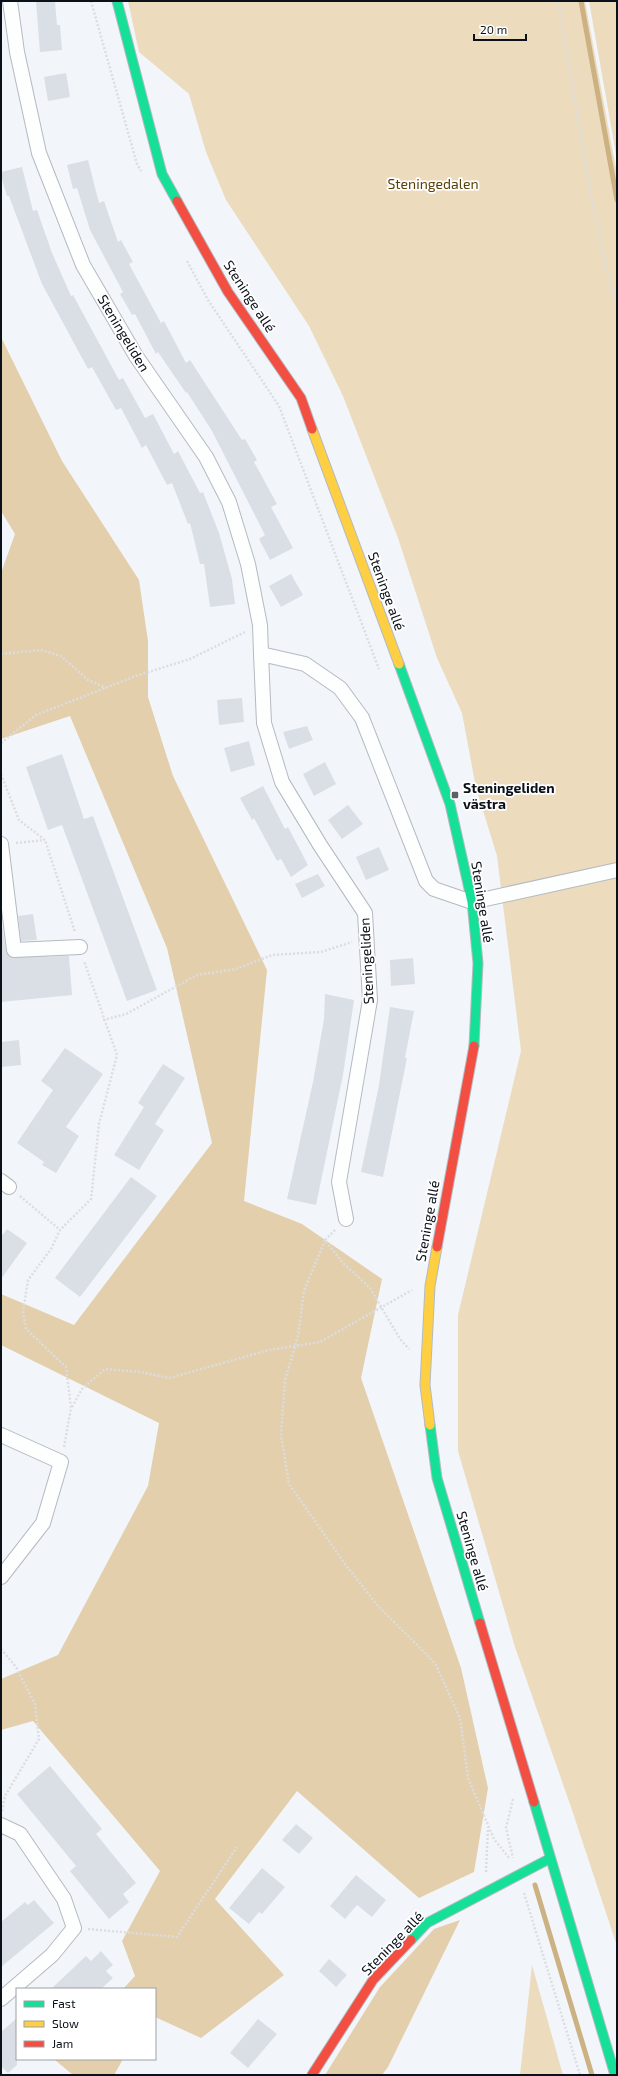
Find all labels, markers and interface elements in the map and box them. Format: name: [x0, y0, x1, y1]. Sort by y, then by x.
scale bar: [474, 16, 526, 42]
text: 20 m: [480, 22, 507, 36]
park label: Steningedalen: [387, 175, 479, 192]
street label: Steninge allé: [220, 257, 280, 335]
street label: Steningeliden: [94, 291, 154, 375]
street label: Steninge allé: [365, 549, 409, 633]
place label: Steningeliden västra: [463, 779, 555, 812]
marker: Steningeliden västra: [450, 790, 460, 800]
street label: Steninge allé: [468, 860, 498, 944]
street label: Steningeliden: [355, 917, 377, 1005]
street label: Steninge allé: [411, 1179, 443, 1263]
street label: Steninge allé: [453, 1509, 493, 1593]
street label: Steninge allé: [357, 1908, 427, 1978]
legend: [16, 1988, 156, 2060]
text: Fast: [52, 1996, 76, 2010]
text: Slow: [52, 2016, 79, 2030]
text: Jam: [52, 2036, 73, 2050]

